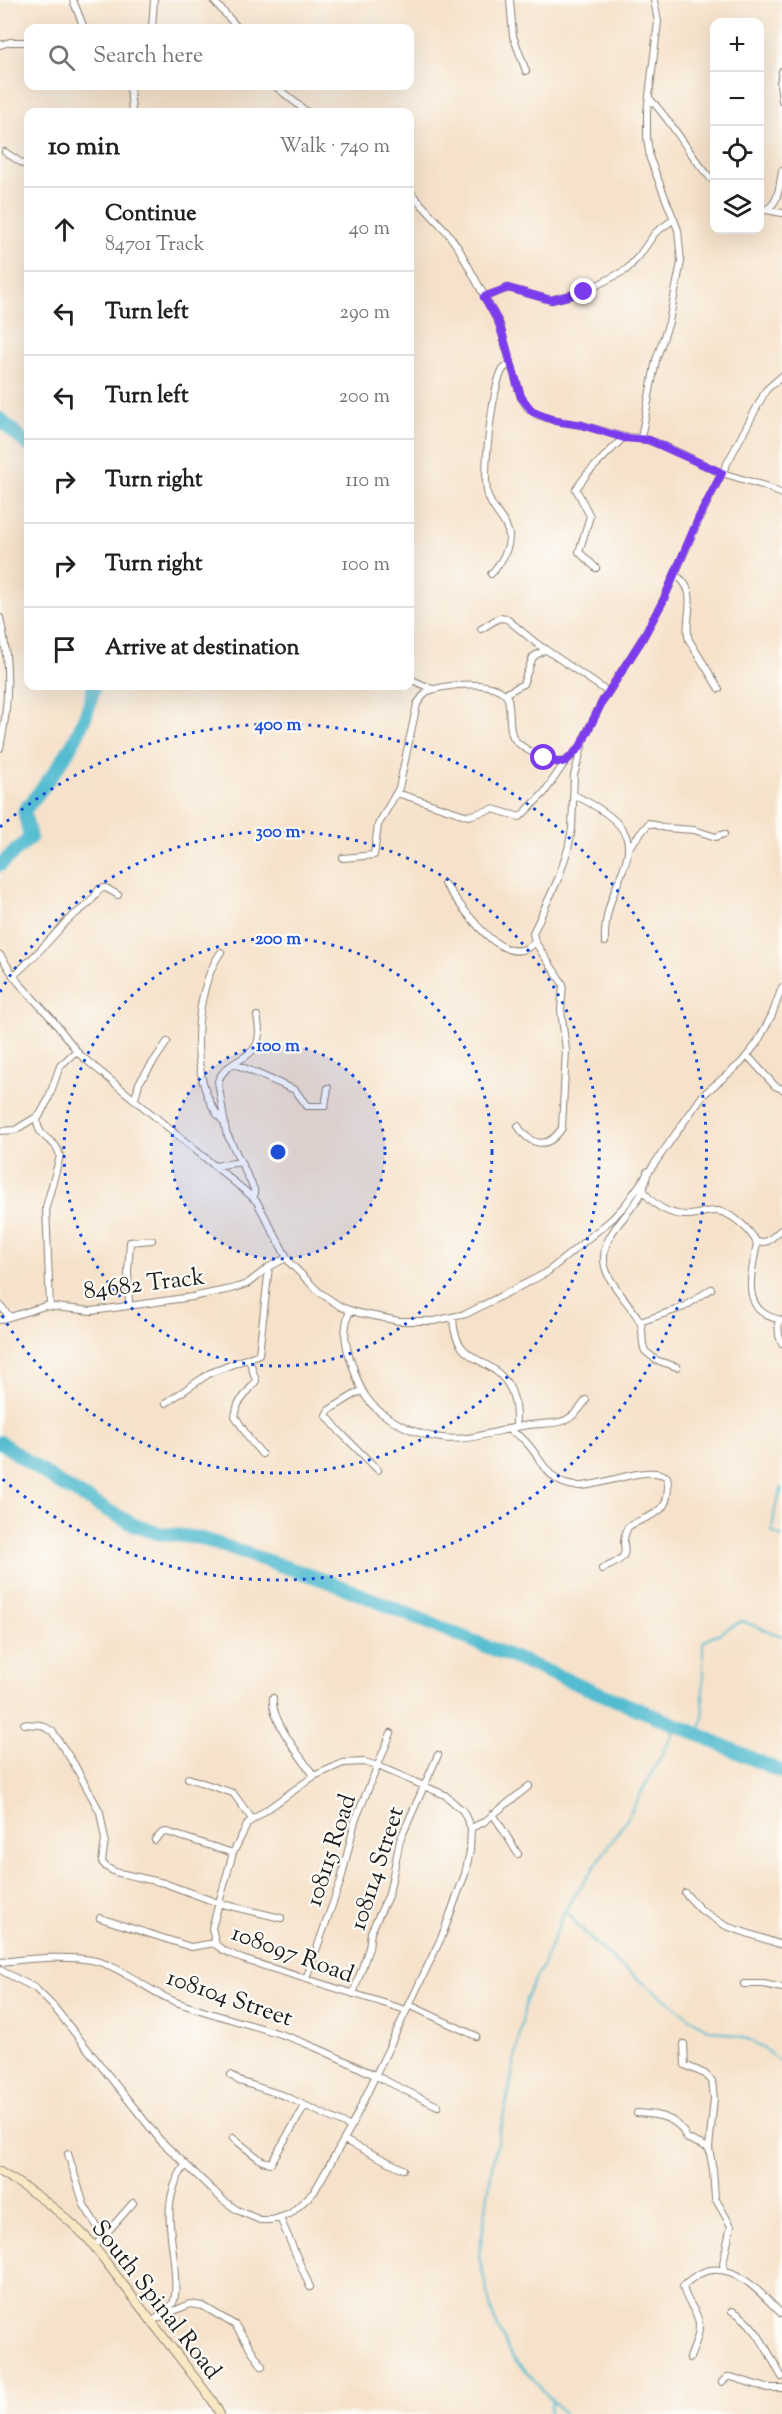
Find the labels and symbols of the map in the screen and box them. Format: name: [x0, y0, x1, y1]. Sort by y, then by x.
route end: [570, 278, 596, 304]
text: 400 m: [254, 713, 301, 739]
route start: [530, 744, 556, 770]
text: 300 m: [256, 820, 301, 846]
text: 200 m: [255, 927, 301, 953]
text: 100 m: [256, 1034, 300, 1060]
centre of rings: [268, 1142, 288, 1162]
street label: 84682 Track: [82, 1261, 207, 1309]
street label: 108115 Road: [298, 1790, 366, 1911]
street label: 108114 Street: [342, 1802, 414, 1935]
street label: 108097 Road: [226, 1917, 359, 1993]
street label: 108104 Street: [162, 1961, 297, 2036]
street label: South Spinal Road: [82, 2213, 229, 2388]

